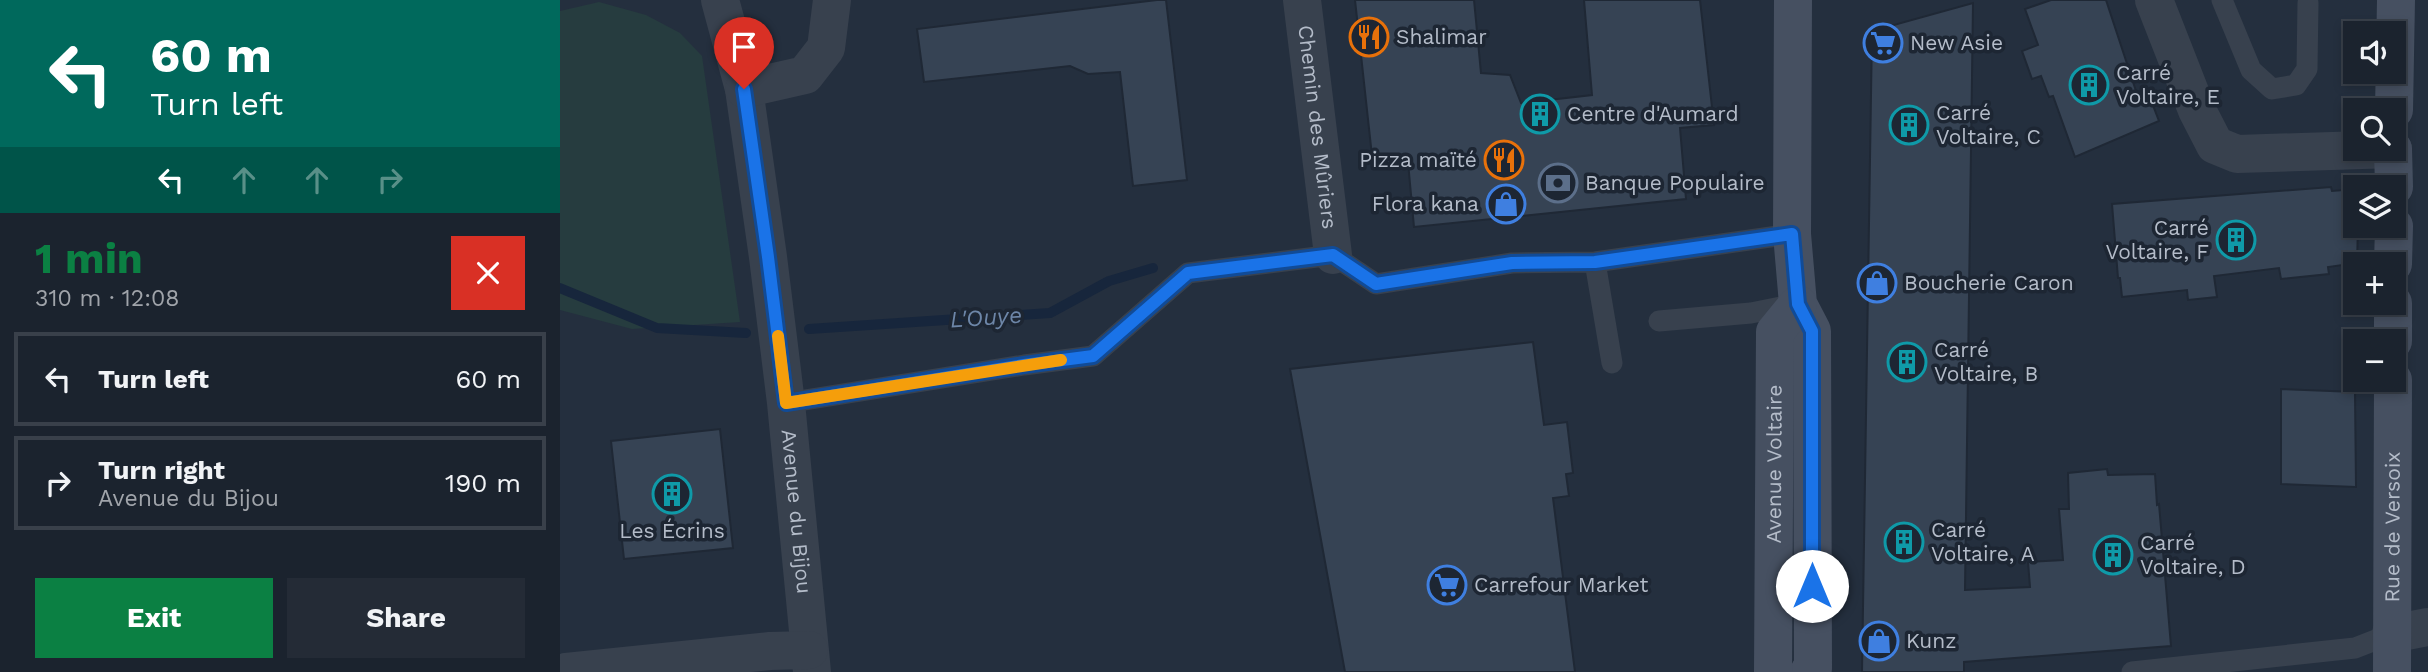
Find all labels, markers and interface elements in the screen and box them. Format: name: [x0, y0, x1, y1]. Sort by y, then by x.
restaurant icon: Shalimar: [1348, 16, 1390, 58]
pin: [714, 17, 774, 89]
map controls: [2343, 21, 2406, 392]
button: sound: [2343, 21, 2406, 84]
supermarket icon: New Asie: [1862, 22, 1904, 64]
street label: Chemin des Mûriers: [1293, 24, 1343, 230]
place label: Shalimar: [1396, 24, 1487, 49]
text: 60 m: [150, 26, 272, 84]
icon: left: [35, 28, 126, 119]
icon: arrive: [725, 28, 763, 66]
place label: New Asie: [1910, 30, 2003, 55]
place label: Carré Voltaire, E: [2116, 60, 2220, 109]
building icon: Carré Voltaire, E: [2068, 64, 2110, 106]
text: Turn left: [150, 85, 283, 123]
building icon: Centre d'Aumard: [1519, 93, 1561, 135]
button: search: [2343, 98, 2406, 161]
place label: Carré Voltaire, C: [1936, 100, 2041, 149]
place label: Centre d'Aumard: [1567, 101, 1739, 126]
building icon: Carré Voltaire, C: [1888, 104, 1930, 146]
restaurant icon: Pizza maïté: [1483, 139, 1525, 181]
place label: Pizza maïté: [1359, 147, 1477, 172]
icon: left: [152, 161, 190, 199]
icon: ahead: [225, 161, 263, 199]
icon: ahead: [298, 161, 336, 199]
icon: right: [371, 161, 409, 199]
bank icon: Banque Populaire: [1537, 162, 1579, 204]
place label: Banque Populaire: [1585, 170, 1765, 195]
button: layers: [2343, 175, 2406, 238]
shop icon: Flora kana: [1485, 183, 1527, 225]
place label: Flora kana: [1372, 191, 1479, 216]
place label: Carré Voltaire, F: [2106, 215, 2209, 264]
building icon: Carré Voltaire, F: [2215, 219, 2257, 261]
text: 1 min: [35, 234, 143, 283]
button: close: [451, 236, 525, 310]
button: +: [2343, 252, 2406, 315]
shop icon: Boucherie Caron: [1856, 262, 1898, 304]
place label: Boucherie Caron: [1904, 270, 2074, 295]
text: 310 m · 12:08: [35, 285, 180, 312]
water label: L'Ouye: [949, 302, 1023, 333]
button: −: [2343, 329, 2406, 392]
place label: Carré Voltaire, B: [1934, 337, 2038, 386]
building icon: Carré Voltaire, B: [1886, 341, 1928, 383]
icon: left: [39, 360, 77, 398]
text: Turn left: [98, 364, 209, 394]
text: 60 m: [455, 364, 521, 394]
street label: Avenue Voltaire: [1761, 385, 1787, 543]
street label: Avenue du Bijou: [777, 428, 817, 595]
street label: Rue de Versoix: [2379, 451, 2405, 603]
text: Turn right: [98, 455, 225, 485]
icon: right: [39, 464, 77, 502]
text: 190 m: [445, 468, 521, 498]
building icon: Les Écrins: [651, 473, 693, 515]
text: Avenue du Bijou: [98, 485, 279, 512]
place label: Carré Voltaire, A: [1931, 517, 2035, 566]
place label: Les Écrins: [619, 518, 725, 543]
building icon: Carré Voltaire, A: [1883, 521, 1925, 563]
place label: Carré Voltaire, D: [2140, 530, 2246, 579]
building icon: Carré Voltaire, D: [2092, 534, 2134, 576]
position arrow: [1775, 549, 1849, 623]
supermarket icon: Carrefour Market: [1426, 564, 1468, 606]
place label: Carrefour Market: [1474, 572, 1648, 597]
button: Exit: [35, 578, 273, 658]
button: Share: [287, 578, 525, 658]
shop icon: Kunz: [1858, 620, 1900, 662]
place label: Kunz: [1906, 628, 1956, 653]

